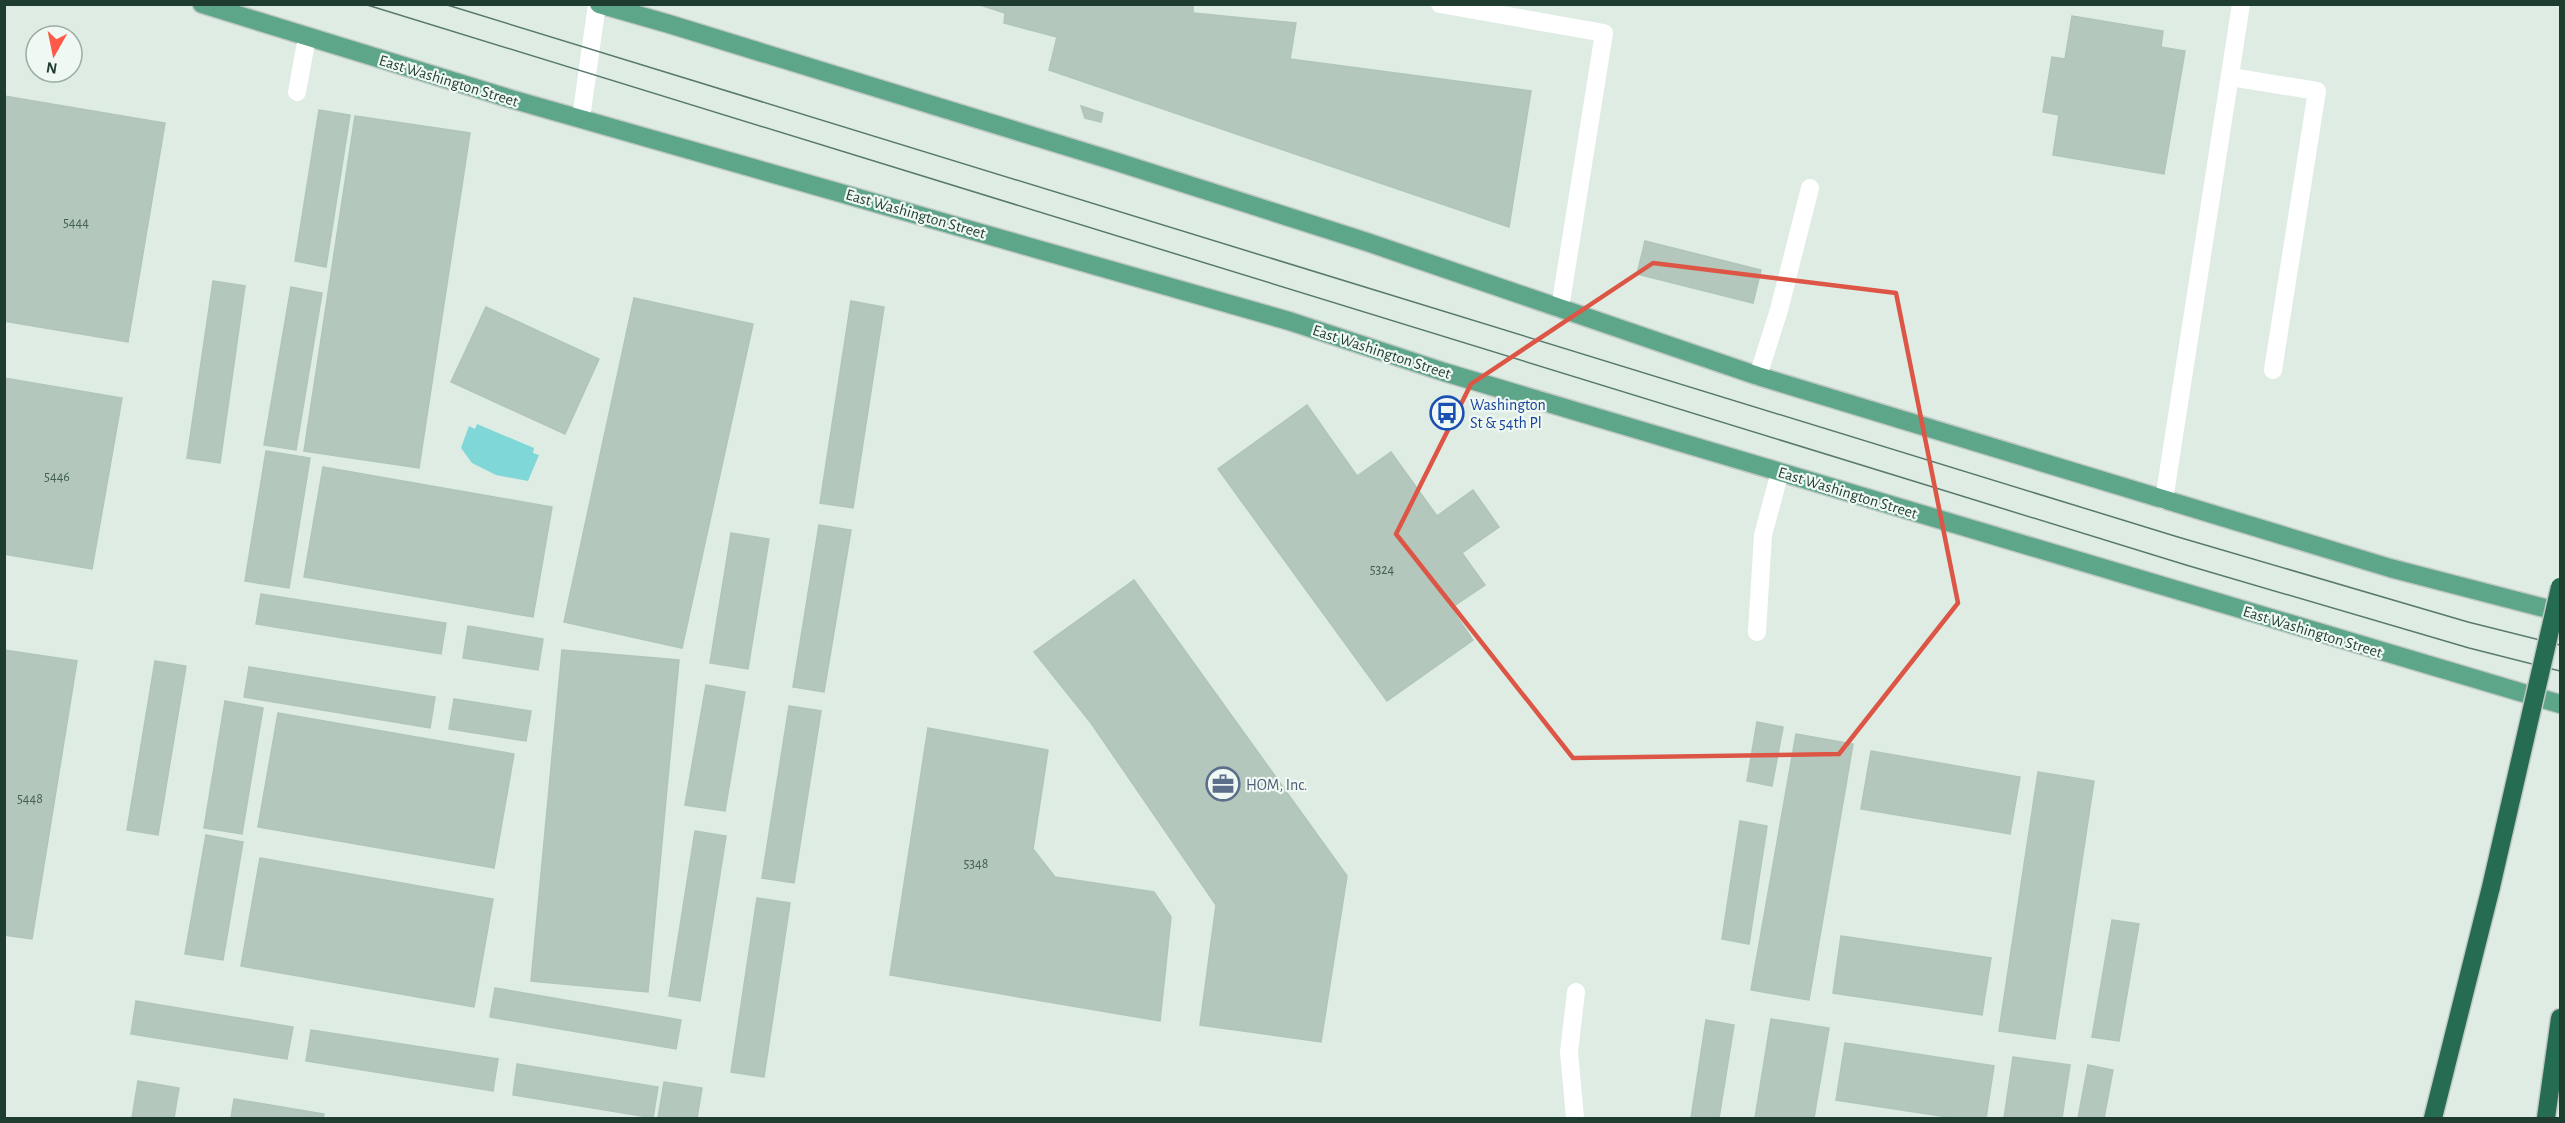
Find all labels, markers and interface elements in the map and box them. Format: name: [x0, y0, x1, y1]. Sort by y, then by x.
north arrow: [24, 24, 84, 84]
street label: East Washington Street: [377, 52, 520, 110]
text: N: [45, 59, 59, 77]
street label: East Washington Street: [844, 186, 987, 242]
house number: 5444: [63, 216, 89, 230]
street label: East Washington Street: [1310, 322, 1453, 382]
bus stop icon: Washington St & 54th Pl: [1429, 395, 1465, 431]
place label: Washington St & 54th Pl: [1470, 397, 1546, 431]
street label: East Washington Street: [1776, 464, 1919, 522]
house number: 5446: [44, 470, 70, 484]
house number: 5324: [1370, 563, 1395, 577]
street label: East Washington Street: [2241, 603, 2384, 661]
office icon: HOM, Inc.: [1205, 766, 1241, 802]
place label: HOM, Inc.: [1246, 777, 1307, 793]
house number: 5448: [17, 792, 43, 806]
house number: 5348: [964, 857, 989, 871]

